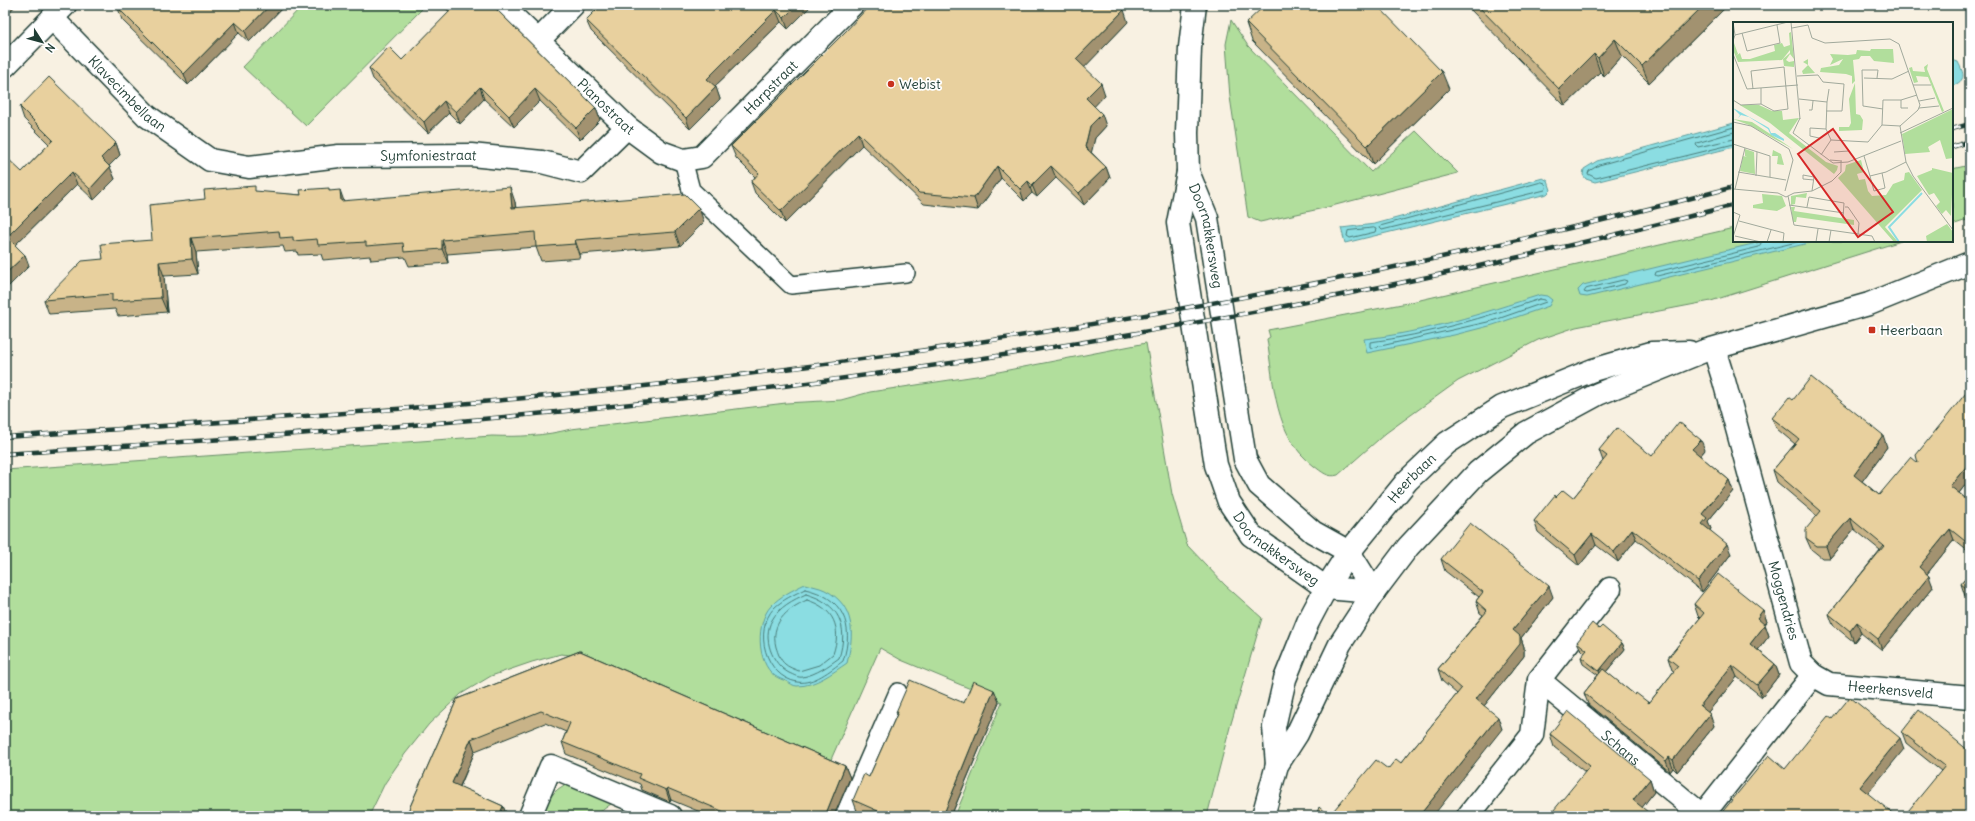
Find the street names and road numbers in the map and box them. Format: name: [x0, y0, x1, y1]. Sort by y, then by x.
street label: Klavecimbellaan: [84, 52, 170, 136]
street label: Harpstraat: [740, 56, 802, 118]
street label: Pianostraat: [573, 75, 638, 139]
street label: Symfoniestraat: [380, 146, 478, 165]
street label: Doornakkersweg: [1185, 181, 1227, 290]
street label: Heerbaan: [1384, 449, 1440, 507]
street label: Doornakkersweg: [1229, 508, 1323, 589]
street label: Moggendries: [1765, 559, 1803, 642]
street label: Heerkensveld: [1847, 677, 1934, 703]
street label: Schans: [1597, 726, 1644, 769]

